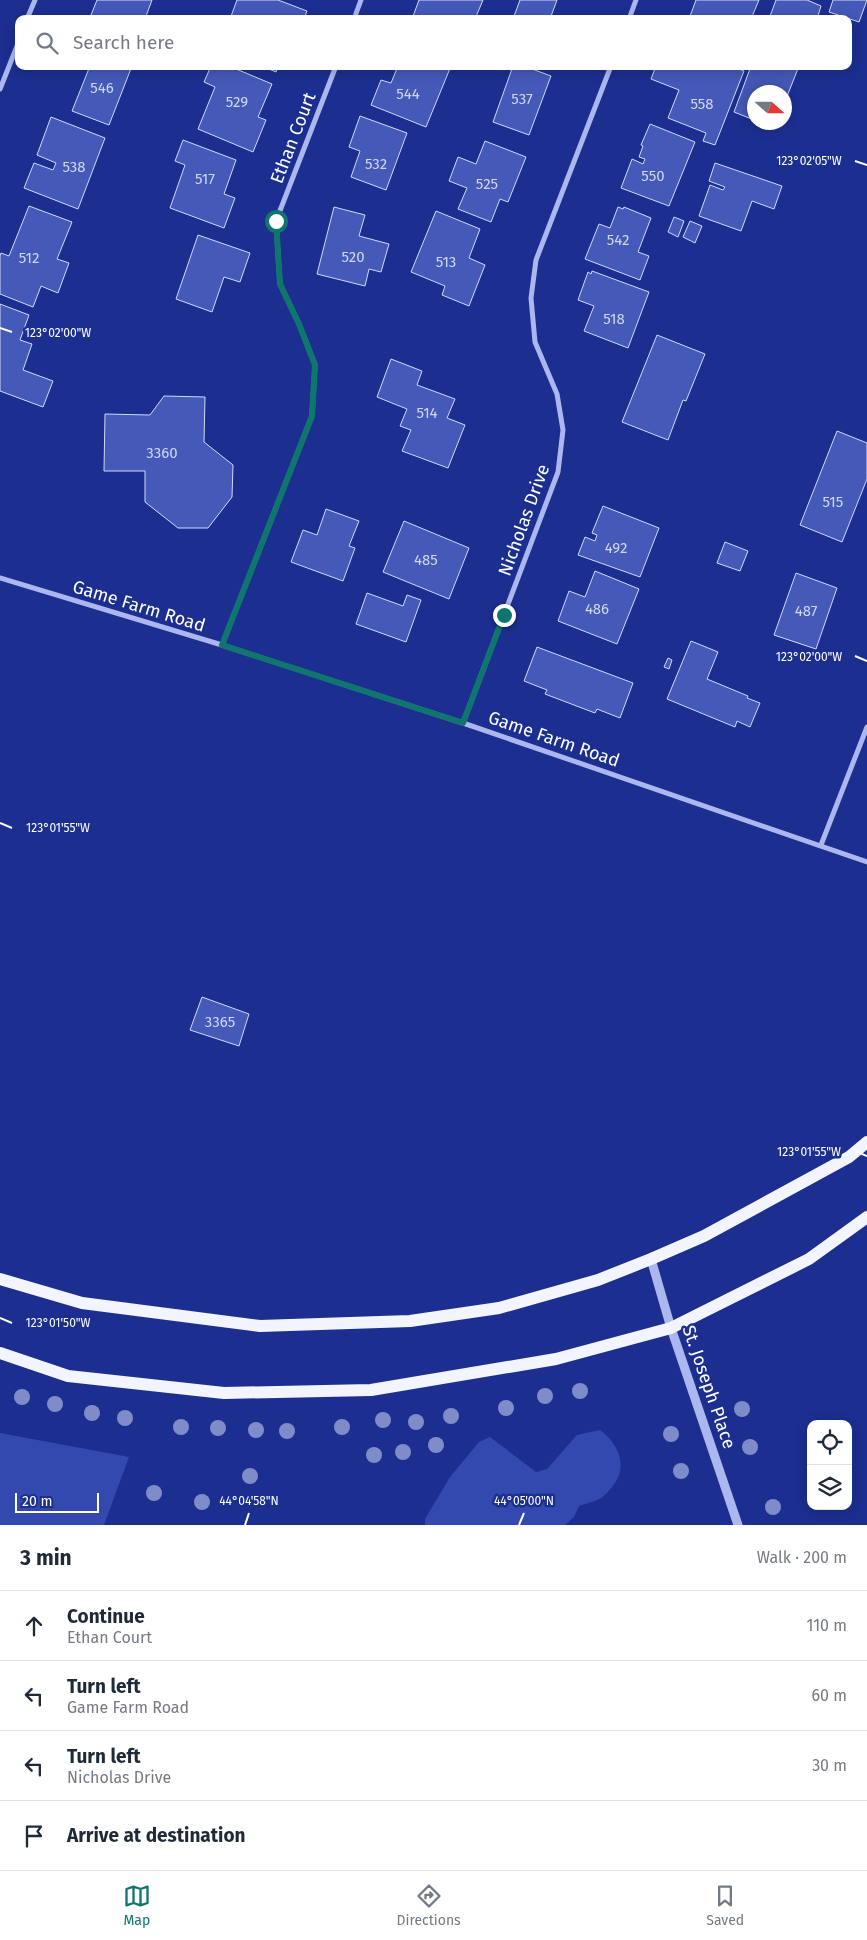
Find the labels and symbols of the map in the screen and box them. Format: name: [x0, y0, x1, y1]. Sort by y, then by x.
house number: 546: [90, 79, 114, 97]
house number: 544: [396, 85, 420, 103]
north arrow: [747, 85, 792, 130]
street label: Ethan Court: [266, 89, 321, 187]
house number: 537: [511, 90, 533, 108]
house number: 529: [226, 93, 248, 111]
house number: 558: [690, 95, 714, 113]
text: 123°02'05"W: [776, 154, 842, 168]
house number: 532: [365, 155, 387, 173]
house number: 538: [62, 158, 86, 176]
house number: 550: [641, 167, 665, 185]
house number: 517: [195, 170, 215, 188]
house number: 525: [476, 175, 498, 193]
route start: [265, 210, 288, 233]
house number: 542: [607, 231, 629, 249]
house number: 520: [341, 248, 365, 266]
house number: 512: [19, 249, 39, 267]
house number: 513: [436, 253, 456, 271]
house number: 518: [603, 310, 625, 328]
text: 123°02'00"W: [25, 326, 91, 340]
house number: 514: [416, 404, 438, 422]
house number: 3360: [146, 444, 178, 462]
street label: Nicholas Drive: [494, 461, 554, 579]
house number: 515: [823, 493, 843, 511]
house number: 492: [605, 539, 627, 557]
house number: 485: [414, 551, 438, 569]
street label: Game Farm Road: [70, 575, 208, 637]
house number: 486: [585, 600, 609, 618]
house number: 487: [795, 602, 818, 620]
route end: [493, 604, 516, 627]
text: 123°02'00"W: [776, 650, 842, 664]
street label: Game Farm Road: [485, 706, 623, 772]
text: 123°01'55"W: [26, 821, 90, 835]
house number: 3365: [205, 1013, 235, 1031]
text: 123°01'55"W: [777, 1145, 841, 1159]
text: 123°01'50"W: [26, 1316, 91, 1330]
street label: St. Joseph Place: [678, 1322, 740, 1452]
scale bar: [15, 1490, 99, 1513]
text: 44°04'58"N: [219, 1494, 279, 1508]
text: 44°05'00"N: [494, 1494, 554, 1508]

